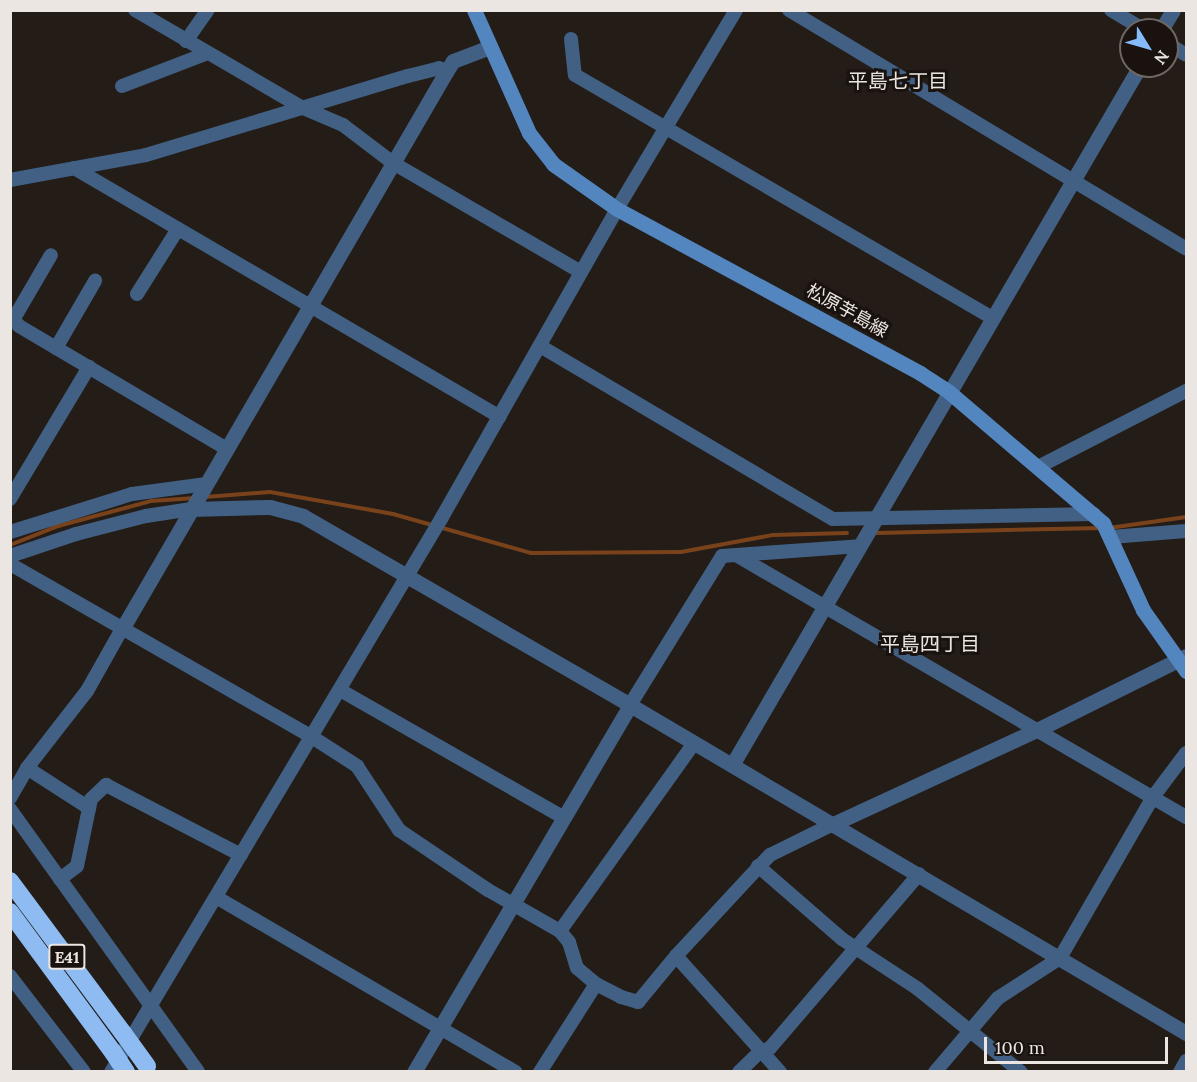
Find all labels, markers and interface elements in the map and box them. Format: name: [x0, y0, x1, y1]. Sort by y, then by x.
north arrow: [1119, 18, 1179, 78]
text: N: [1150, 47, 1173, 69]
district label: 平島七丁目: [848, 68, 948, 92]
street label: 松原芋島線: [802, 280, 892, 342]
district label: 平島四丁目: [880, 631, 980, 655]
road number: E41: [48, 944, 86, 970]
scale bar: [987, 1025, 1172, 1063]
text: 100 m: [995, 1036, 1045, 1059]

